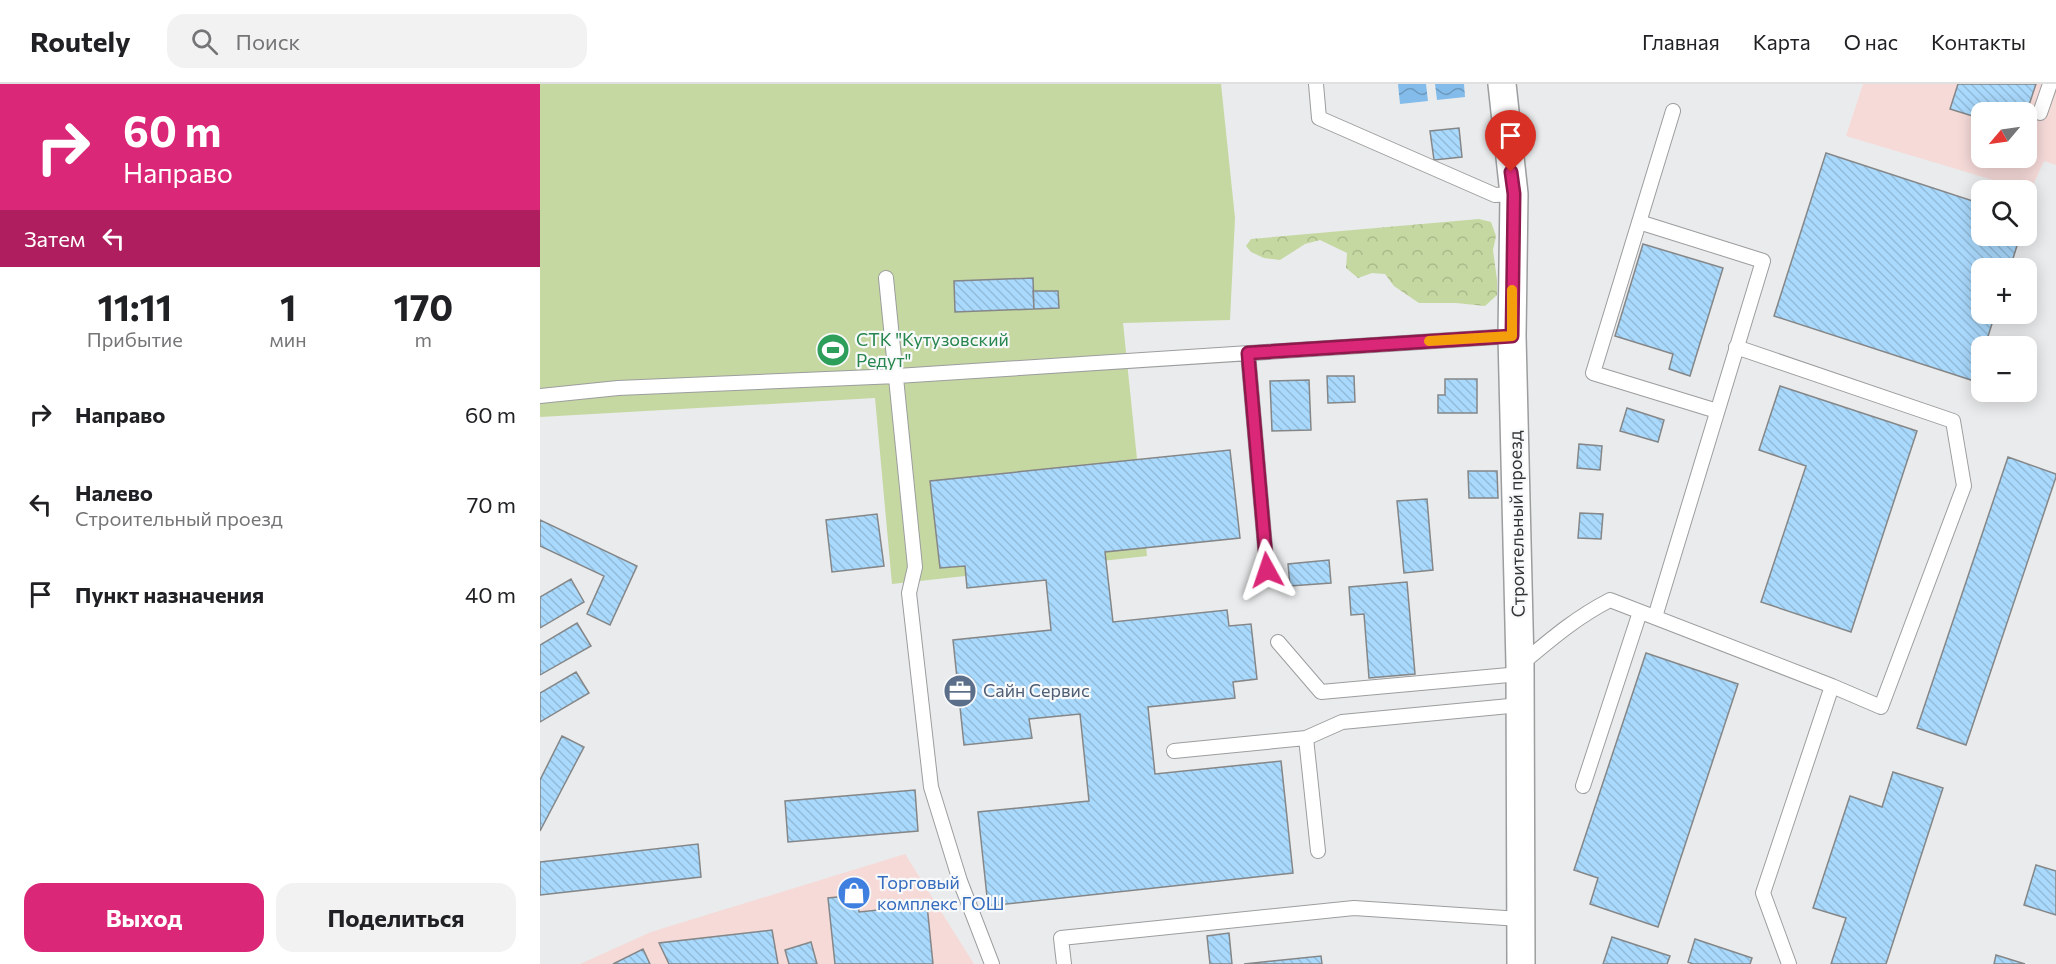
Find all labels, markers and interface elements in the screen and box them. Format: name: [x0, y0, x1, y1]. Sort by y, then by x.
search box: [167, 14, 587, 68]
text: Routely: [30, 24, 131, 58]
icon: search: [188, 25, 221, 58]
text: Поиск: [236, 28, 300, 55]
text: Главная: [1642, 29, 1720, 54]
text: Карта: [1753, 29, 1811, 54]
text: О нас: [1844, 29, 1898, 54]
text: Контакты: [1931, 29, 2026, 54]
north arrow: [1971, 102, 2037, 168]
map controls: [1971, 102, 2037, 402]
text: 60 m: [123, 104, 222, 156]
icon: right: [24, 108, 102, 186]
pin: [1485, 110, 1536, 172]
icon: arrive: [1494, 119, 1527, 152]
text: Направо: [123, 156, 233, 189]
button: search: [1971, 180, 2037, 246]
icon: left: [97, 222, 130, 255]
text: Затем: [24, 225, 85, 252]
button: +: [1971, 258, 2037, 324]
text: 11:11: [97, 284, 172, 328]
text: 1: [280, 284, 296, 328]
text: 170: [393, 284, 453, 328]
text: Прибытие: [87, 327, 183, 351]
text: мин: [270, 327, 307, 351]
text: m: [415, 327, 432, 351]
place label: СТК "Кутузовский Редут": [856, 328, 1009, 371]
sports icon: СТК "Кутузовский Редут": [815, 332, 851, 368]
button: −: [1971, 336, 2037, 402]
icon: right: [24, 398, 57, 431]
text: Направо: [75, 401, 165, 428]
text: 60 m: [465, 401, 516, 428]
street label: Строительный проезд: [1503, 430, 1529, 618]
text: Налево: [75, 479, 153, 506]
icon: left: [24, 488, 57, 521]
text: 70 m: [467, 491, 516, 518]
text: Строительный проезд: [75, 506, 283, 530]
position arrow: [1235, 538, 1299, 602]
icon: arrive: [24, 578, 57, 611]
text: Пункт назначения: [75, 581, 264, 608]
text: 40 m: [465, 581, 516, 608]
office icon: Сайн Сервис: [942, 673, 978, 709]
place label: Сайн Сервис: [983, 679, 1090, 701]
place label: Торговый комплекс ГОШ: [877, 871, 1005, 914]
shop icon: Торговый комплекс ГОШ: [836, 875, 872, 911]
button: Выход: [24, 883, 264, 952]
button: Поделиться: [276, 883, 516, 952]

